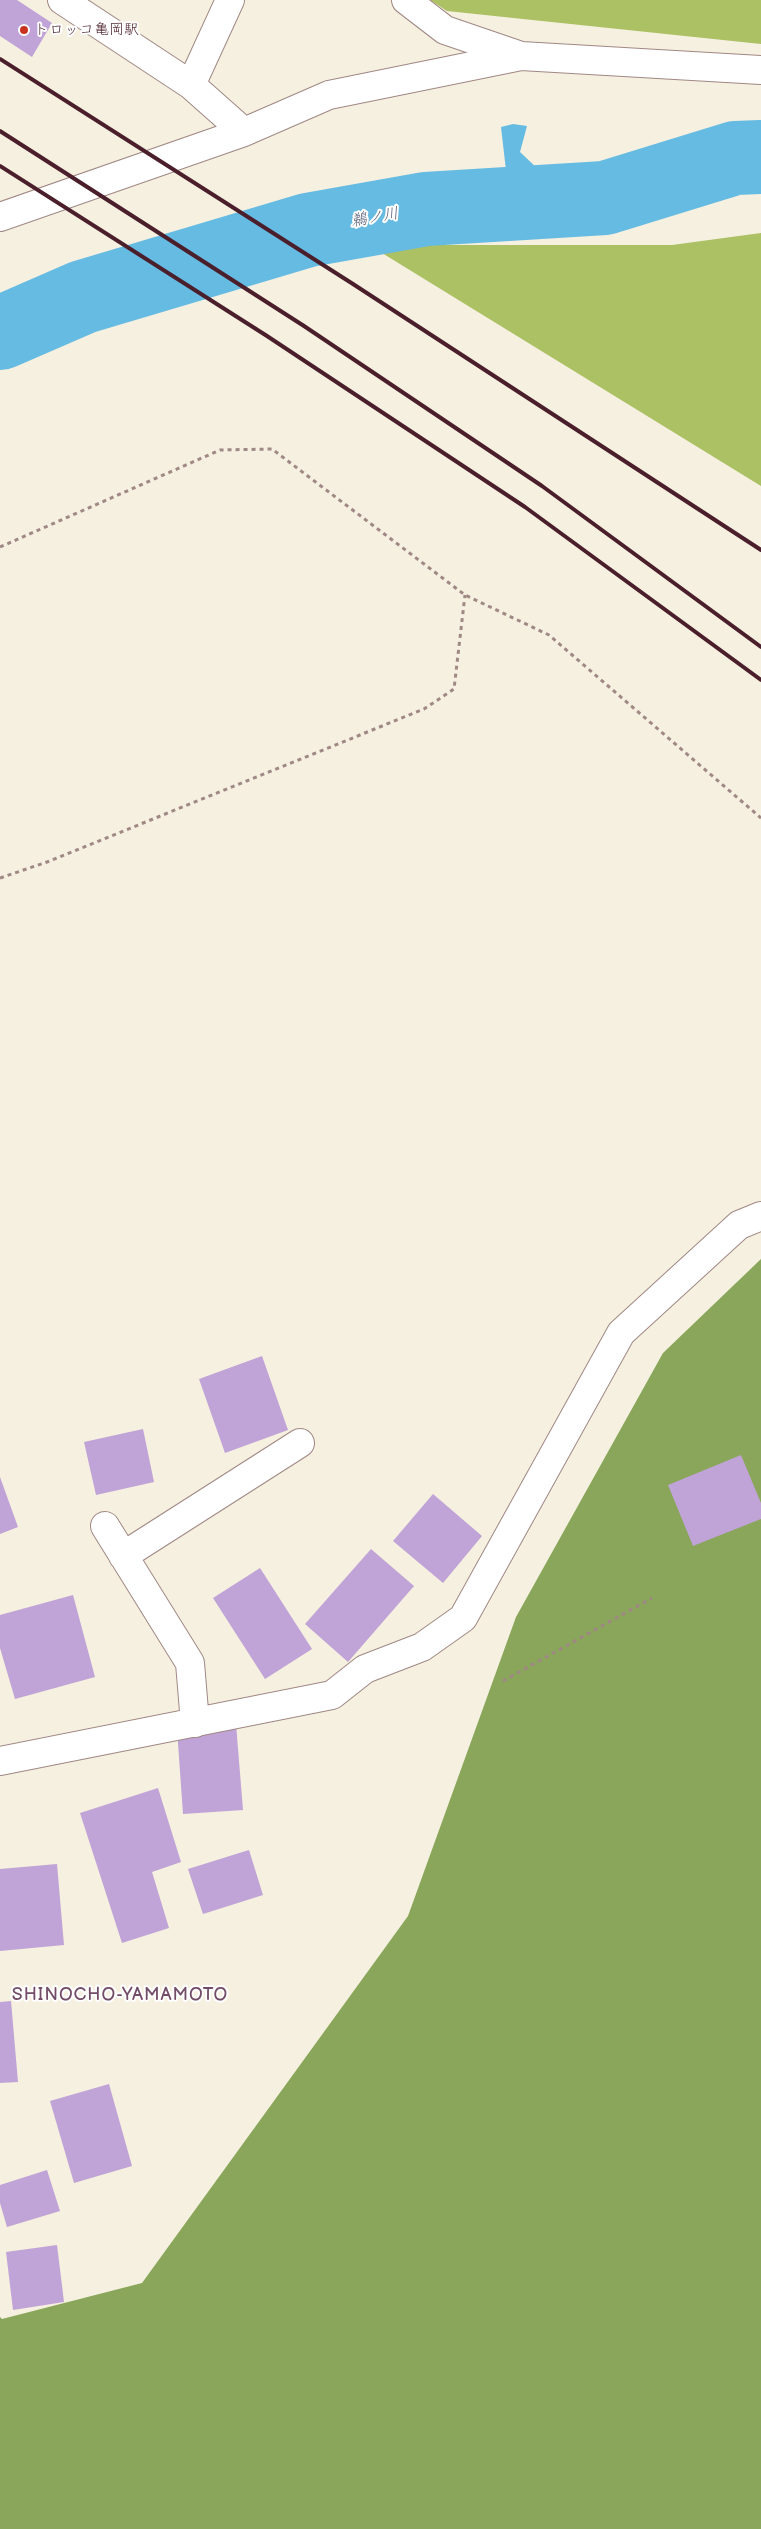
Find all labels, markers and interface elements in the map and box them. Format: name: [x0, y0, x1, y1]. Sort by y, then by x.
place label: トロッコ亀岡駅: [34, 21, 139, 39]
marker: トロッコ亀岡駅: [18, 24, 30, 36]
water label: 鵜ノ川: [350, 204, 400, 232]
district label: SHINOCHO-YAMAMOTO: [10, 1984, 230, 2006]

